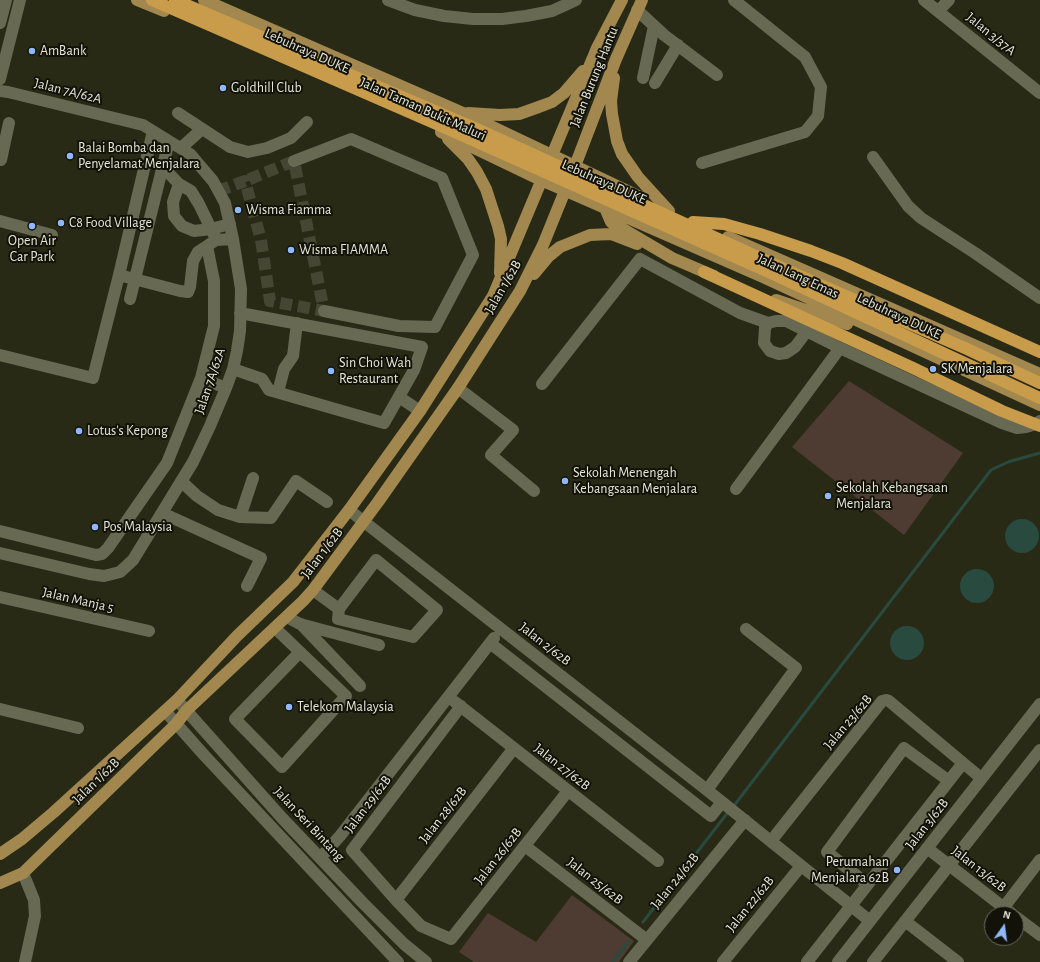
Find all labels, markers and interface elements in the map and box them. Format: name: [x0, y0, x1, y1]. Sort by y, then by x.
street label: Jalan 3/37A: [963, 9, 1019, 59]
street label: Jalan Burung Hantu: [566, 24, 622, 130]
street label: Lebuhraya DUKE: [262, 25, 352, 77]
place label: AmBank: [40, 43, 86, 59]
marker: AmBank: [27, 46, 37, 56]
street label: Jalan Taman Bukit Maluri: [357, 74, 489, 144]
street label: Jalan 7A/62A: [33, 75, 103, 107]
place label: Goldhill Club: [231, 80, 302, 96]
marker: Goldhill Club: [218, 83, 228, 93]
place label: Balai Bomba dan Penyelamat Menjalara: [78, 140, 200, 172]
marker: Balai Bomba dan Penyelamat Menjalara: [65, 151, 75, 161]
street label: Lebuhraya DUKE: [559, 156, 649, 208]
place label: Wisma Fiamma: [246, 202, 332, 218]
marker: Wisma Fiamma: [233, 205, 243, 215]
place label: C8 Food Village: [69, 215, 152, 231]
marker: C8 Food Village: [56, 218, 66, 228]
marker: Open Air Car Park: [27, 221, 37, 231]
place label: Open Air Car Park: [8, 233, 56, 266]
place label: Wisma FIAMMA: [299, 242, 388, 258]
marker: Wisma FIAMMA: [286, 245, 296, 255]
street label: Jalan Lang Emas: [755, 250, 841, 302]
street label: Jalan 1/62B: [481, 257, 525, 317]
street label: Lebuhraya DUKE: [854, 289, 944, 343]
street label: Jalan 7A/62A: [191, 346, 229, 416]
place label: Sin Choi Wah Restaurant: [339, 355, 411, 388]
place label: SK Menjalara: [941, 361, 1013, 377]
marker: SK Menjalara: [928, 364, 938, 374]
marker: Sin Choi Wah Restaurant: [326, 366, 336, 376]
place label: Lotus's Kepong: [87, 423, 168, 439]
marker: Lotus's Kepong: [74, 426, 84, 436]
place label: Sekolah Menengah Kebangsaan Menjalara: [573, 465, 697, 498]
marker: Sekolah Menengah Kebangsaan Menjalara: [560, 476, 570, 486]
place label: Sekolah Kebangsaan Menjalara: [836, 480, 948, 512]
marker: Sekolah Kebangsaan Menjalara: [823, 491, 833, 501]
place label: Pos Malaysia: [103, 519, 172, 535]
marker: Pos Malaysia: [90, 522, 100, 532]
street label: Jalan 1/62B: [297, 524, 347, 582]
street label: Jalan Manja 5: [41, 584, 115, 616]
street label: Jalan 2/62B: [516, 619, 574, 669]
street label: Jalan 23/62B: [820, 691, 876, 753]
place label: Telekom Malaysia: [297, 699, 394, 715]
marker: Telekom Malaysia: [284, 702, 294, 712]
street label: Jalan 27/62B: [531, 740, 593, 794]
street label: Jalan 1/62B: [69, 754, 123, 808]
street label: Jalan 29/62B: [341, 772, 395, 836]
street label: Jalan Seri Bintang: [270, 783, 348, 865]
street label: Jalan 28/62B: [416, 783, 470, 847]
street label: Jalan 3/62B: [902, 795, 952, 853]
street label: Jalan 26/62B: [471, 824, 525, 888]
street label: Jalan 13/62B: [948, 842, 1010, 896]
street label: Jalan 24/62B: [647, 850, 703, 912]
street label: Jalan 25/62B: [564, 854, 626, 908]
place label: Perumahan Menjalara 62B: [811, 854, 889, 886]
marker: Perumahan Menjalara 62B: [892, 865, 902, 875]
street label: Jalan 22/62B: [722, 873, 778, 935]
north arrow: [984, 906, 1024, 946]
text: N: [1002, 909, 1012, 921]

